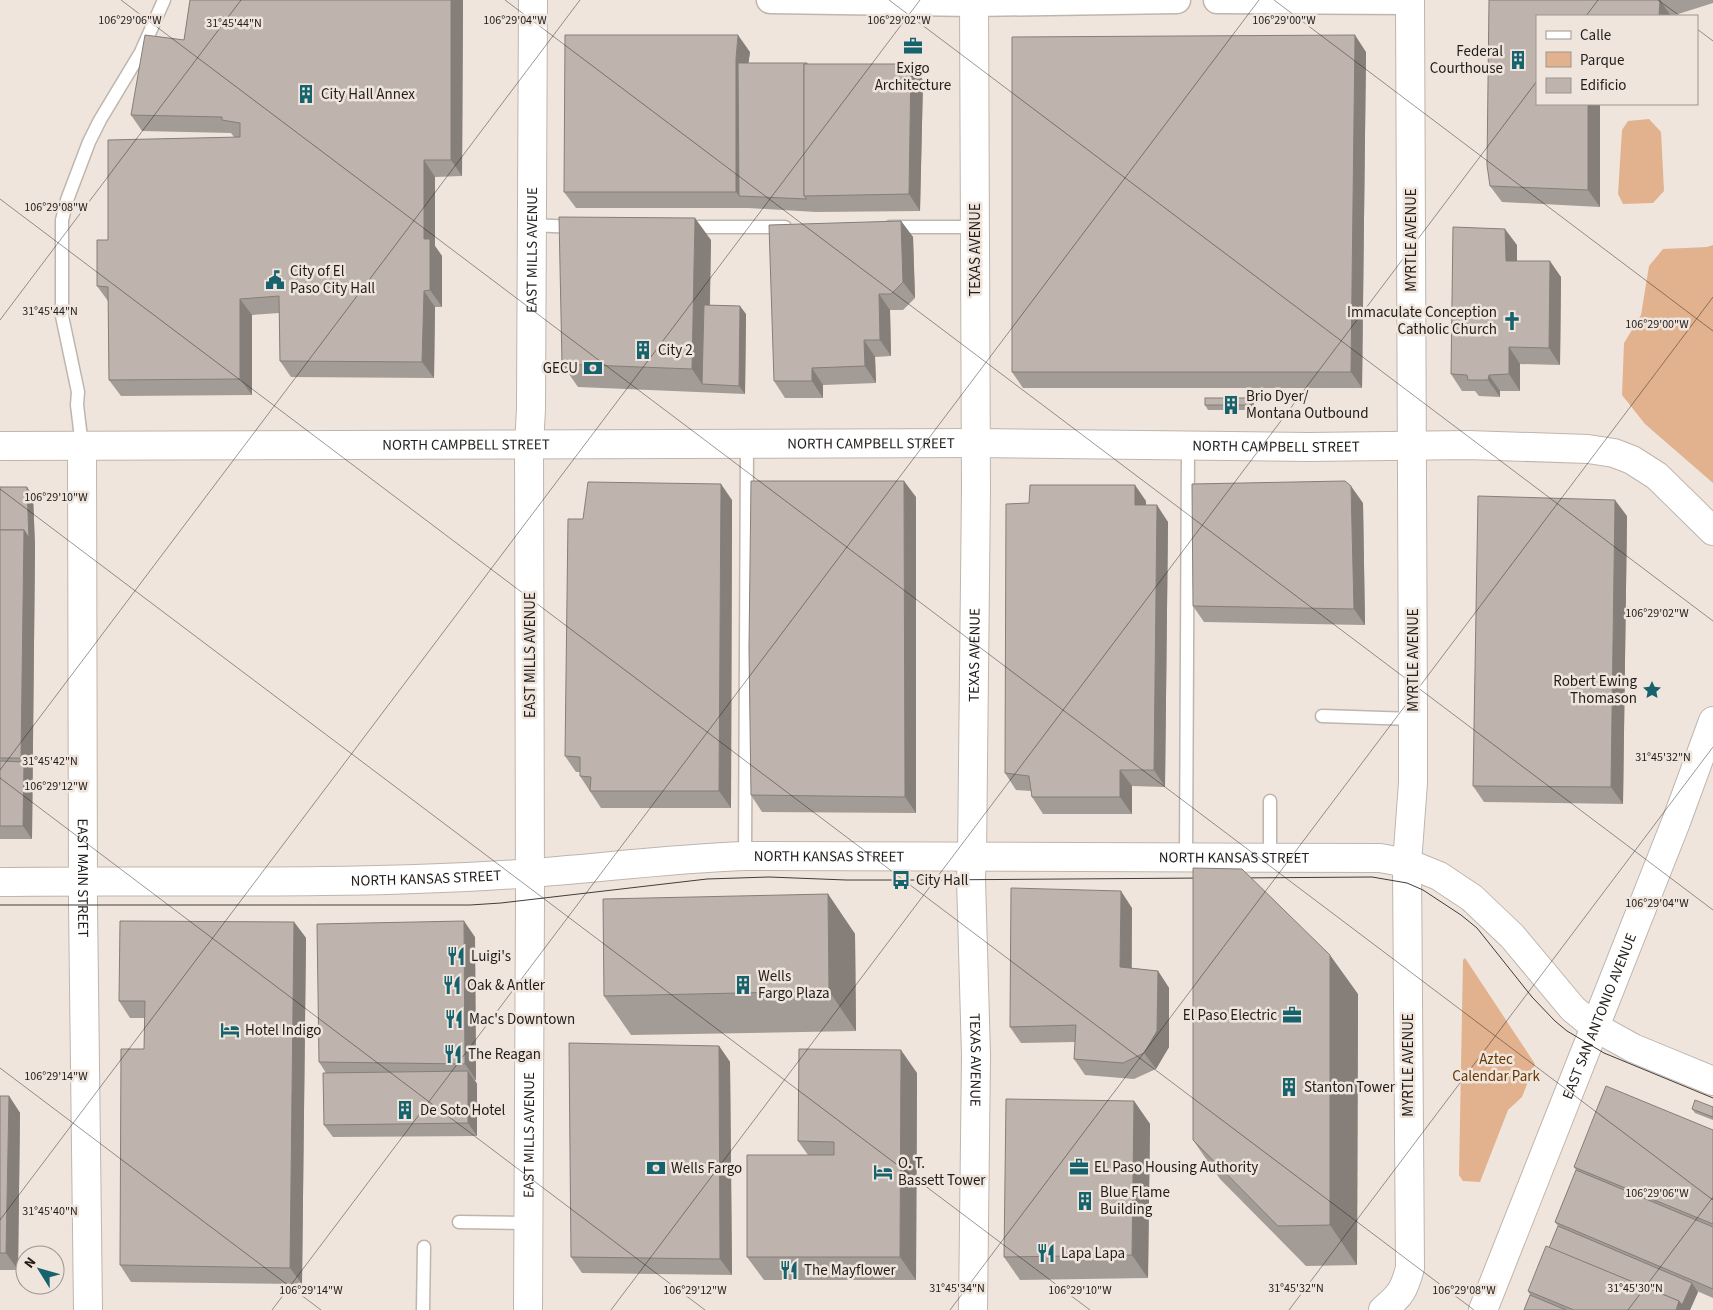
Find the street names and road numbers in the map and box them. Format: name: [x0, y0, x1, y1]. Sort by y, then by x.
street label: EAST MILLS AVENUE: [521, 187, 543, 313]
street label: MYRTLE AVENUE: [1401, 188, 1422, 292]
street label: TEXAS AVENUE: [965, 203, 986, 297]
street label: NORTH CAMPBELL STREET: [787, 433, 955, 454]
street label: NORTH CAMPBELL STREET: [382, 434, 550, 455]
street label: NORTH CAMPBELL STREET: [1192, 435, 1360, 458]
street label: EAST MILLS AVENUE: [520, 592, 541, 718]
street label: TEXAS AVENUE: [963, 608, 985, 702]
street label: MYRTLE AVENUE: [1403, 608, 1424, 712]
street label: EAST MAIN STREET: [72, 819, 94, 938]
street label: NORTH KANSAS STREET: [754, 846, 904, 867]
street label: NORTH KANSAS STREET: [1159, 847, 1309, 868]
street label: NORTH KANSAS STREET: [350, 865, 502, 891]
street label: EAST SAN ANTONIO AVENUE: [1557, 930, 1642, 1102]
street label: TEXAS AVENUE: [964, 1013, 987, 1107]
street label: MYRTLE AVENUE: [1398, 1013, 1419, 1117]
street label: EAST MILLS AVENUE: [518, 1072, 540, 1198]

